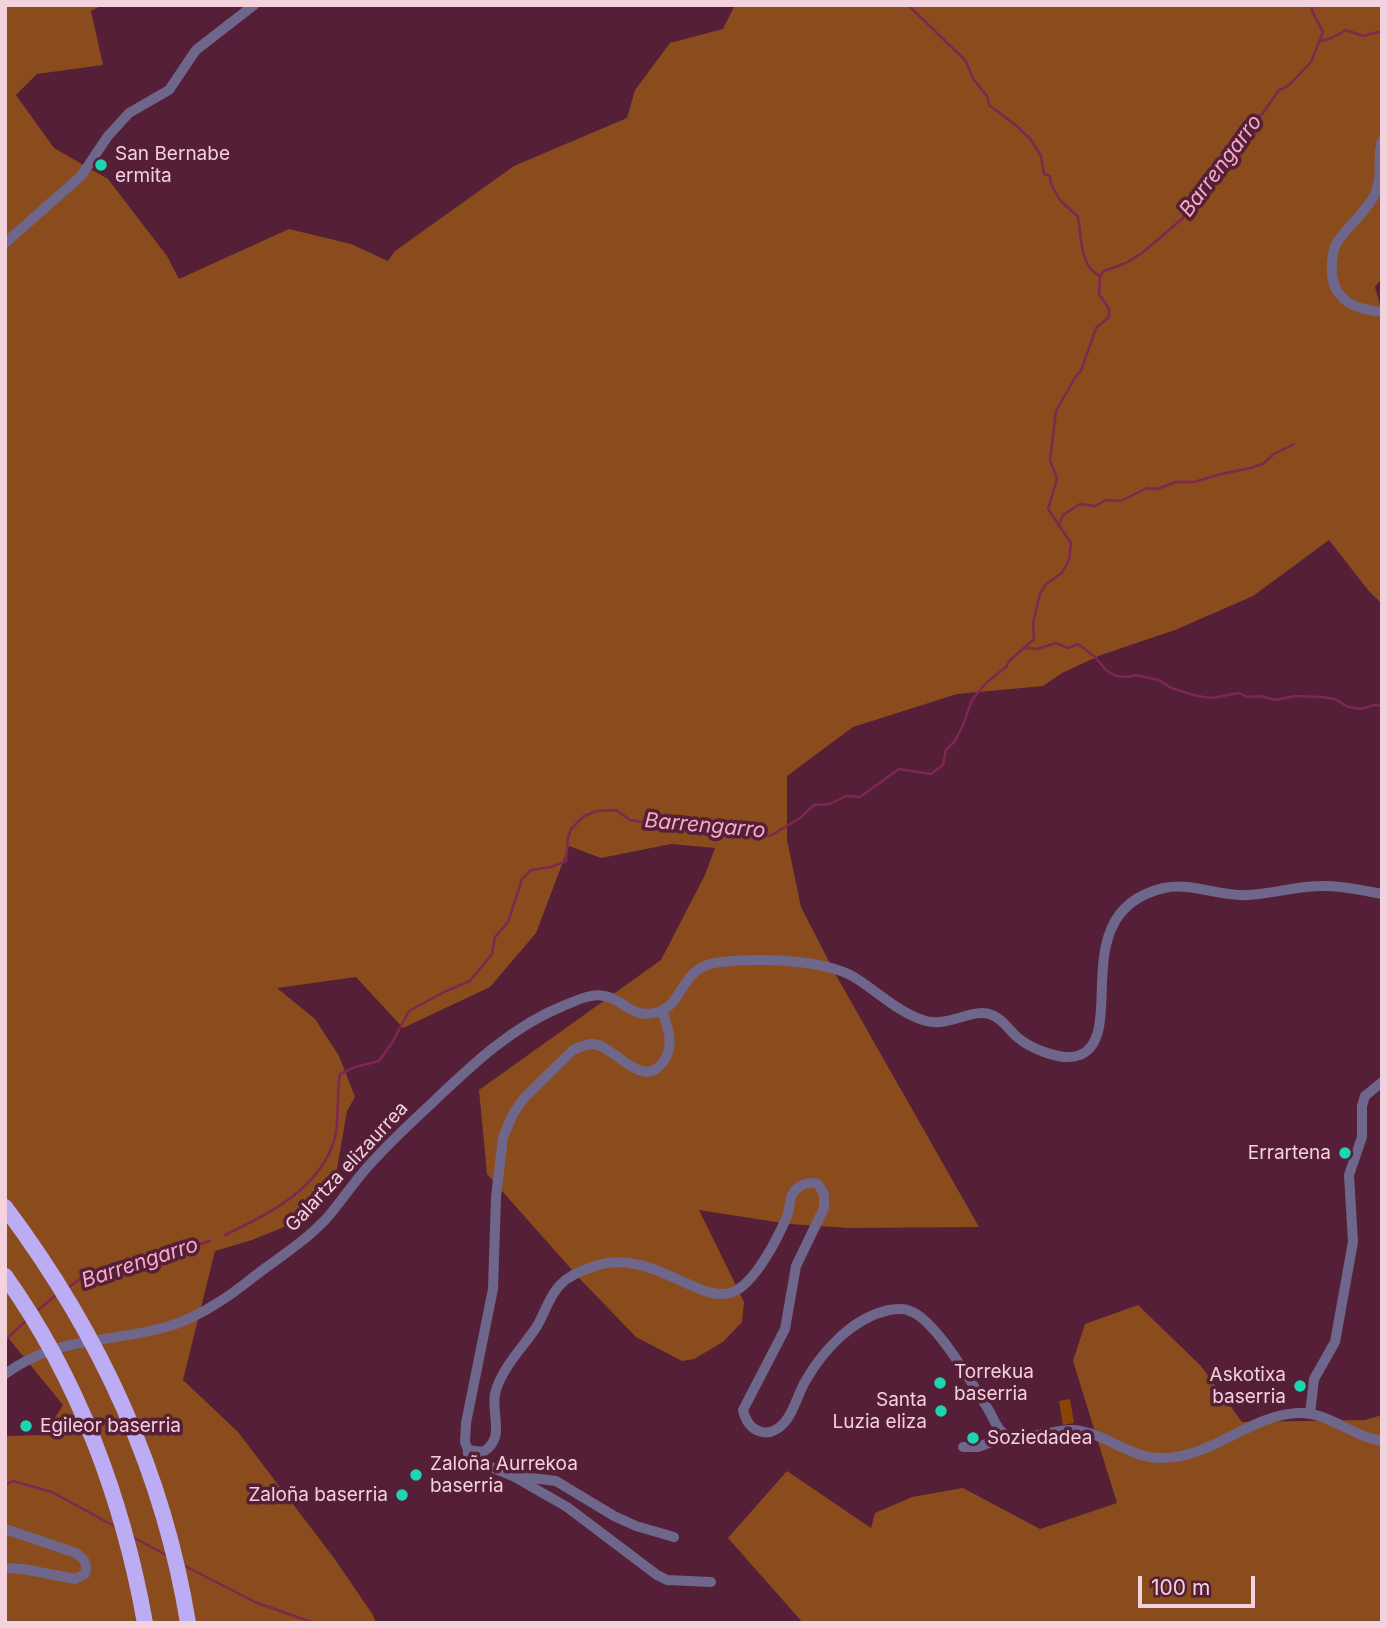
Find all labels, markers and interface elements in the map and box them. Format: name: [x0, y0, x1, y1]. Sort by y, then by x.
water label: Barrengarro: [1174, 110, 1268, 222]
place label: San Bernabe ermita: [115, 143, 230, 187]
marker: San Bernabe ermita: [93, 157, 109, 173]
water label: Barrengarro: [644, 808, 766, 844]
street label: Galartza elizaurrea: [281, 1097, 413, 1237]
place label: Errartena: [1248, 1142, 1331, 1164]
marker: Errartena: [1337, 1145, 1353, 1161]
water label: Barrengarro: [79, 1232, 201, 1294]
place label: Torrekua baserria: [954, 1361, 1034, 1405]
place label: Askotixa baserria: [1210, 1364, 1286, 1408]
marker: Torrekua baserria: [932, 1375, 948, 1391]
marker: Askotixa baserria: [1292, 1378, 1308, 1394]
place label: Santa Luzia eliza: [832, 1389, 927, 1433]
marker: Santa Luzia eliza: [933, 1403, 949, 1419]
place label: Egileor baserria: [40, 1415, 181, 1437]
marker: Egileor baserria: [18, 1418, 34, 1434]
place label: Soziedadea: [987, 1427, 1092, 1449]
marker: Soziedadea: [965, 1430, 981, 1446]
place label: Zaloña Aurrekoa baserria: [430, 1453, 578, 1497]
marker: Zaloña Aurrekoa baserria: [408, 1467, 424, 1483]
place label: Zaloña baserria: [248, 1484, 388, 1506]
marker: Zaloña baserria: [394, 1487, 410, 1503]
scale bar: [1142, 1562, 1259, 1606]
text: 100 m: [1151, 1575, 1210, 1600]

